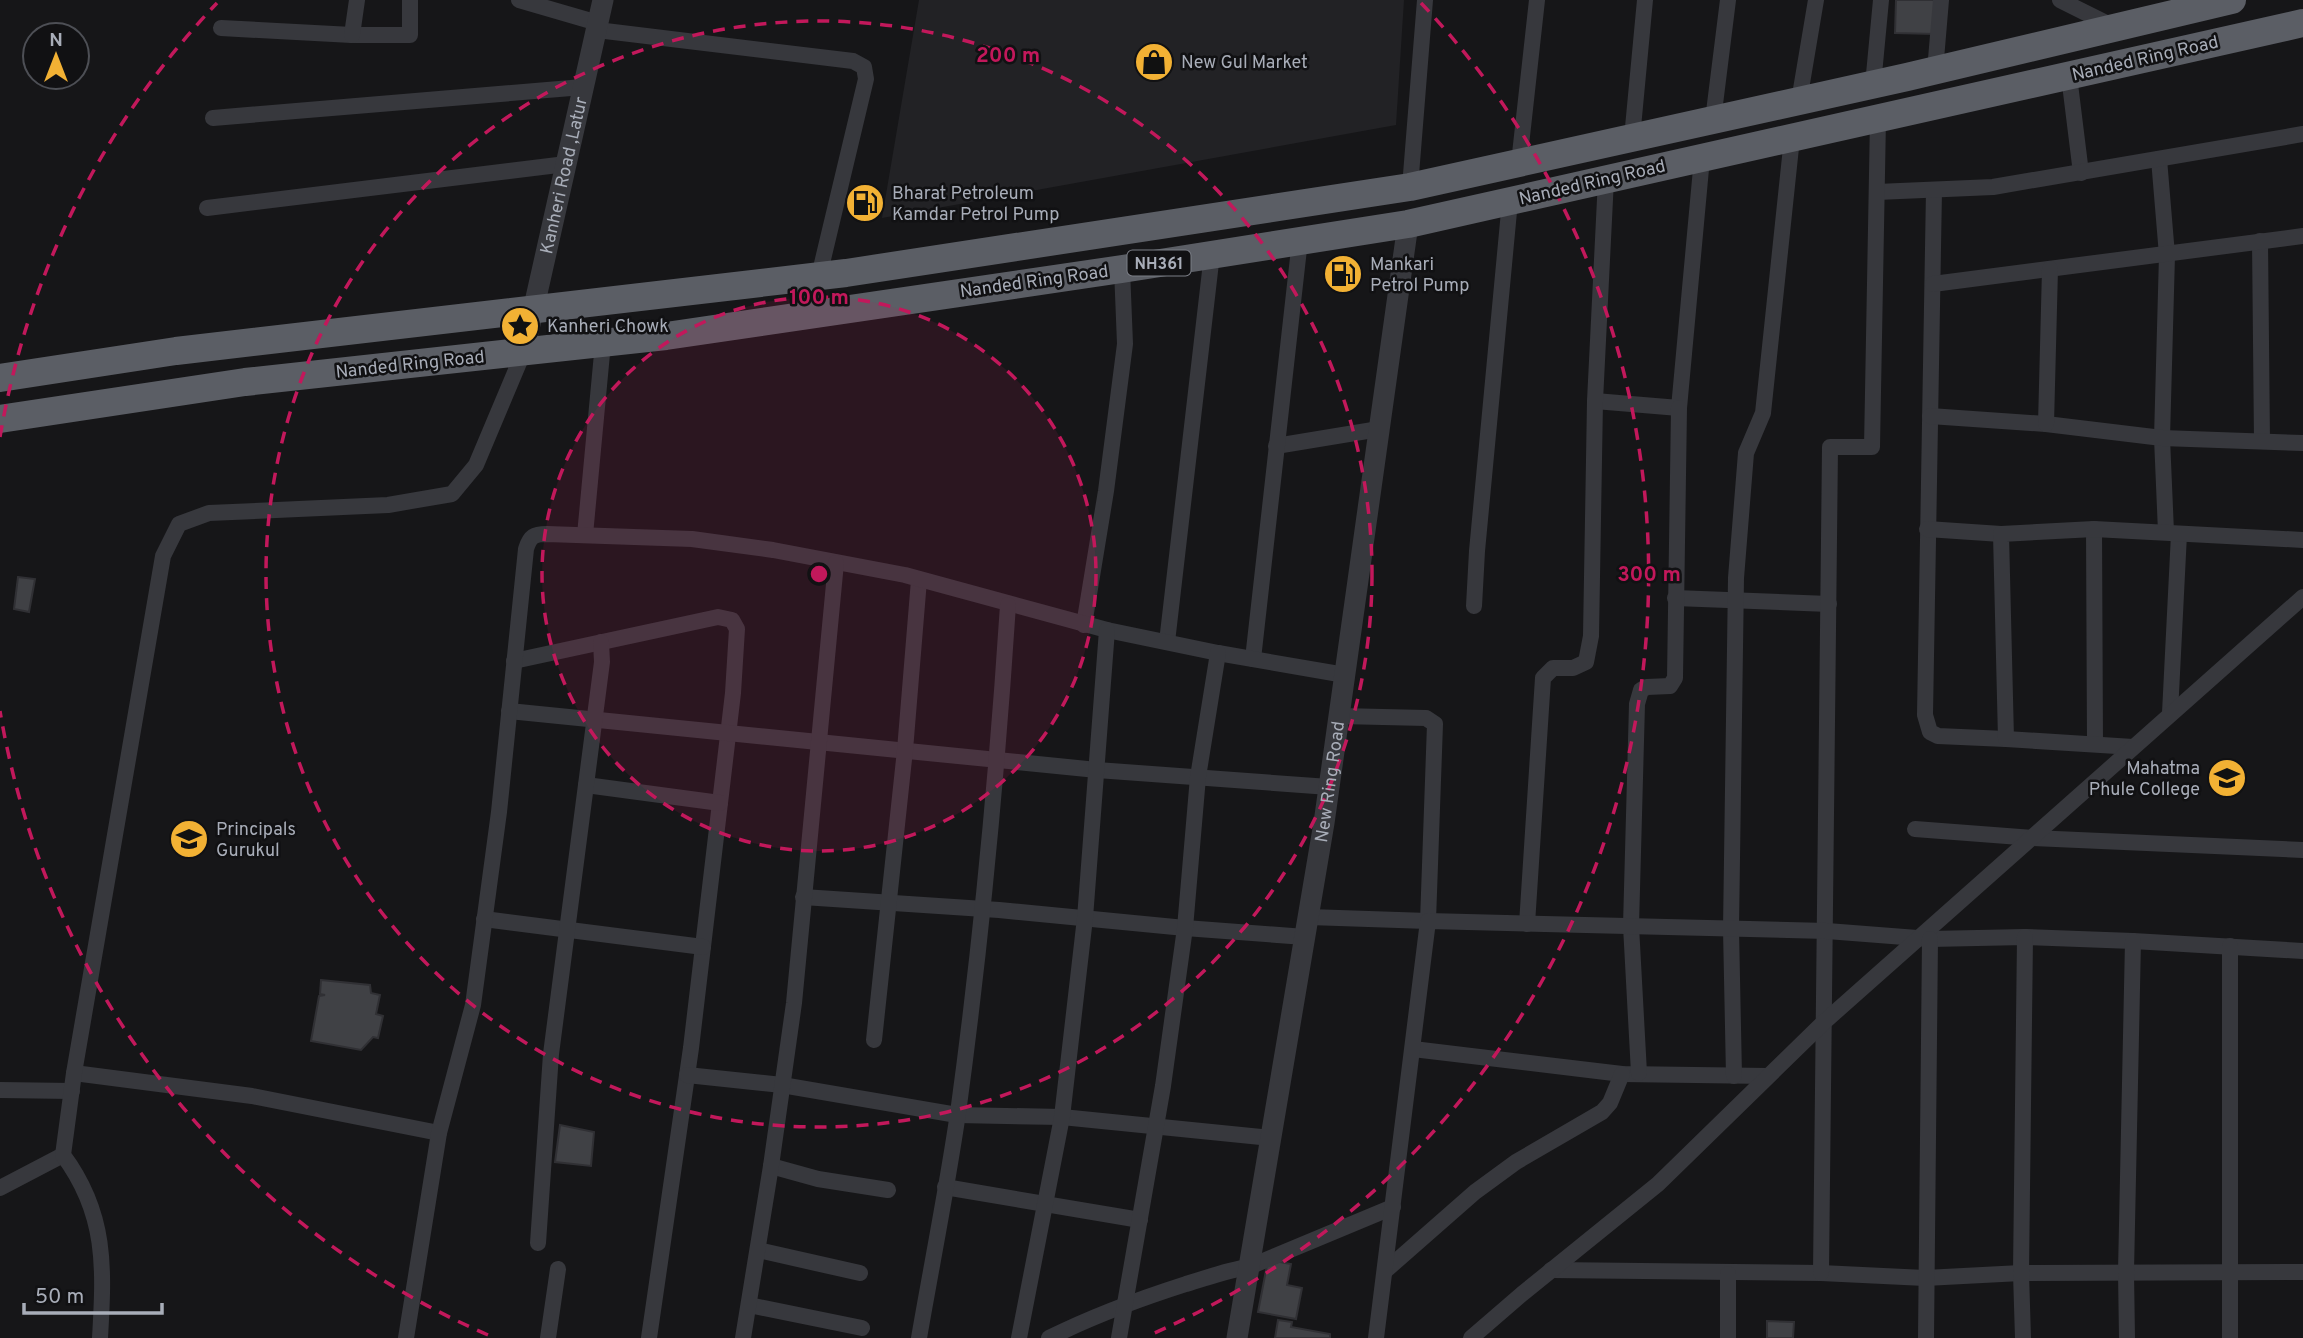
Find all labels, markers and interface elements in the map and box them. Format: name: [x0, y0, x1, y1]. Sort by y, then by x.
north arrow: [21, 21, 91, 91]
text: N: [49, 29, 63, 53]
street label: Nanded Ring Road: [2070, 31, 2221, 88]
shop icon: New Gul Market: [1133, 41, 1175, 83]
text: 200 m: [976, 43, 1040, 70]
place label: New Gul Market: [1181, 52, 1308, 75]
street label: Kanheri Road ,Latur: [536, 95, 594, 256]
street label: Nanded Ring Road: [1517, 155, 1668, 212]
fuel station icon: Bharat Petroleum Kamdar Petrol Pump: [844, 182, 886, 224]
place label: Bharat Petroleum Kamdar Petrol Pump: [892, 183, 1059, 227]
road number: NH361: [1128, 250, 1190, 276]
fuel station icon: Mankari Petrol Pump: [1322, 253, 1364, 295]
place label: Mankari Petrol Pump: [1370, 254, 1470, 298]
street label: Nanded Ring Road: [958, 261, 1110, 304]
text: 100 m: [789, 285, 849, 312]
place icon: Kanheri Chowk: [499, 305, 541, 347]
place label: Kanheri Chowk: [547, 316, 669, 339]
street label: Nanded Ring Road: [334, 346, 486, 385]
centre of rings: [807, 562, 831, 586]
text: 300 m: [1617, 562, 1681, 589]
street label: New Ring Road: [1311, 720, 1351, 844]
school or university icon: Mahatma Phule College: [2206, 757, 2248, 799]
place label: Mahatma Phule College: [2089, 758, 2200, 802]
school or university icon: Principals Gurukul: [168, 818, 210, 860]
place label: Principals Gurukul: [216, 819, 296, 863]
scale bar: [24, 1272, 163, 1316]
text: 50 m: [35, 1284, 84, 1311]

